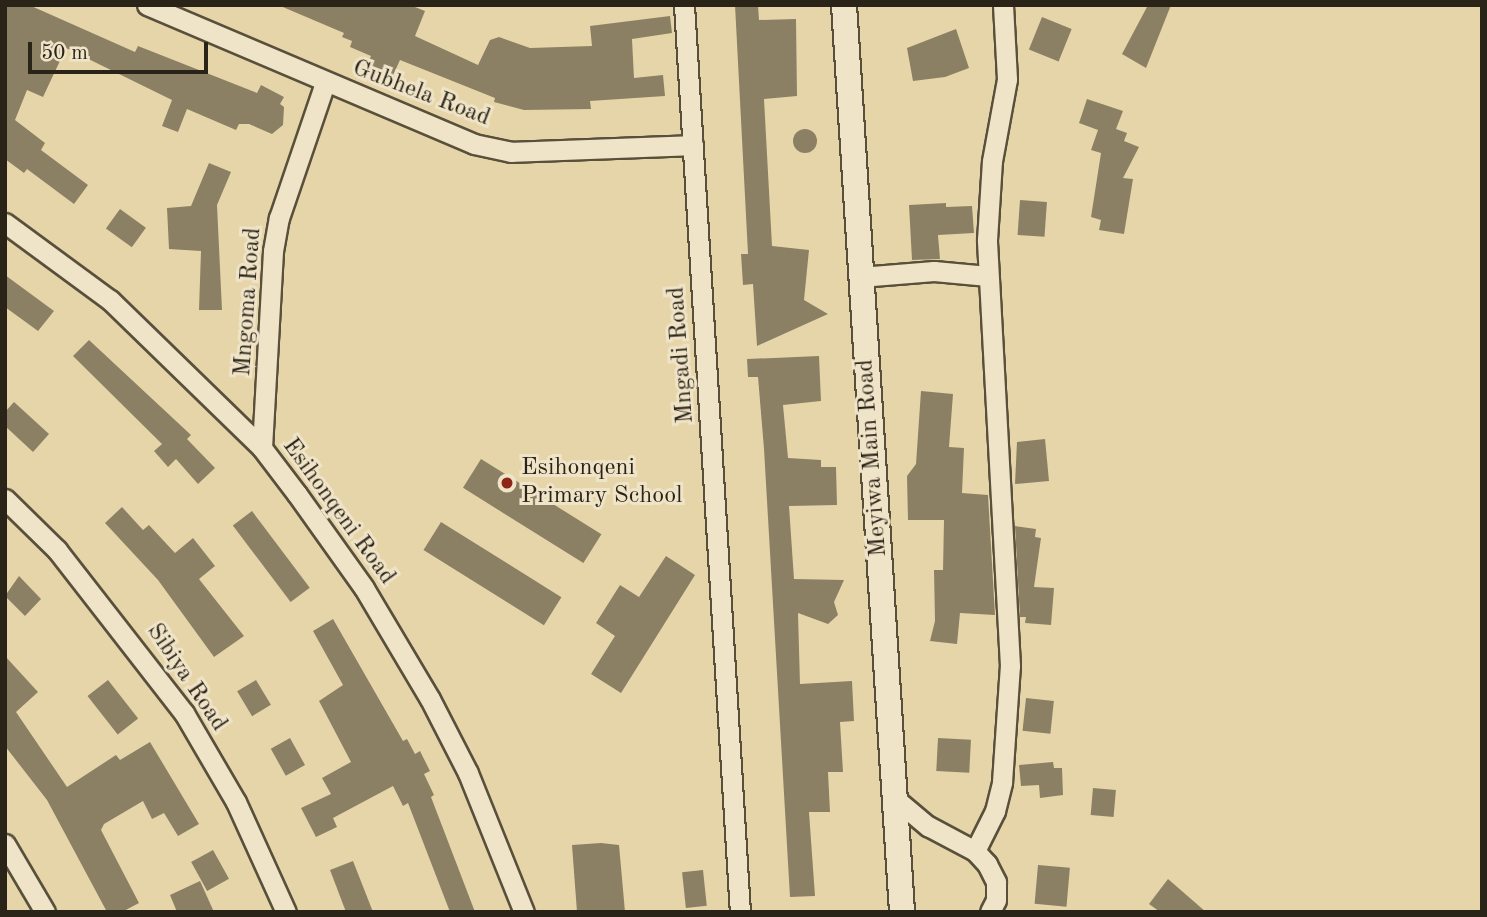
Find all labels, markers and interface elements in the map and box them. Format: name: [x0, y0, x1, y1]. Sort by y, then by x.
scale bar: [32, 28, 212, 72]
text: 50 m: [41, 43, 88, 64]
street label: Gubhela Road: [348, 55, 494, 133]
street label: Mngoma Road: [229, 227, 269, 377]
street label: Mngadi Road: [663, 286, 701, 424]
street label: Meyiwa Main Road: [852, 358, 894, 558]
street label: Esihonqeni Road: [275, 433, 401, 591]
place label: Esihonqeni Primary School: [521, 455, 683, 511]
marker: Esihonqeni Primary School: [499, 475, 515, 491]
street label: Sibiya Road: [139, 618, 233, 738]

